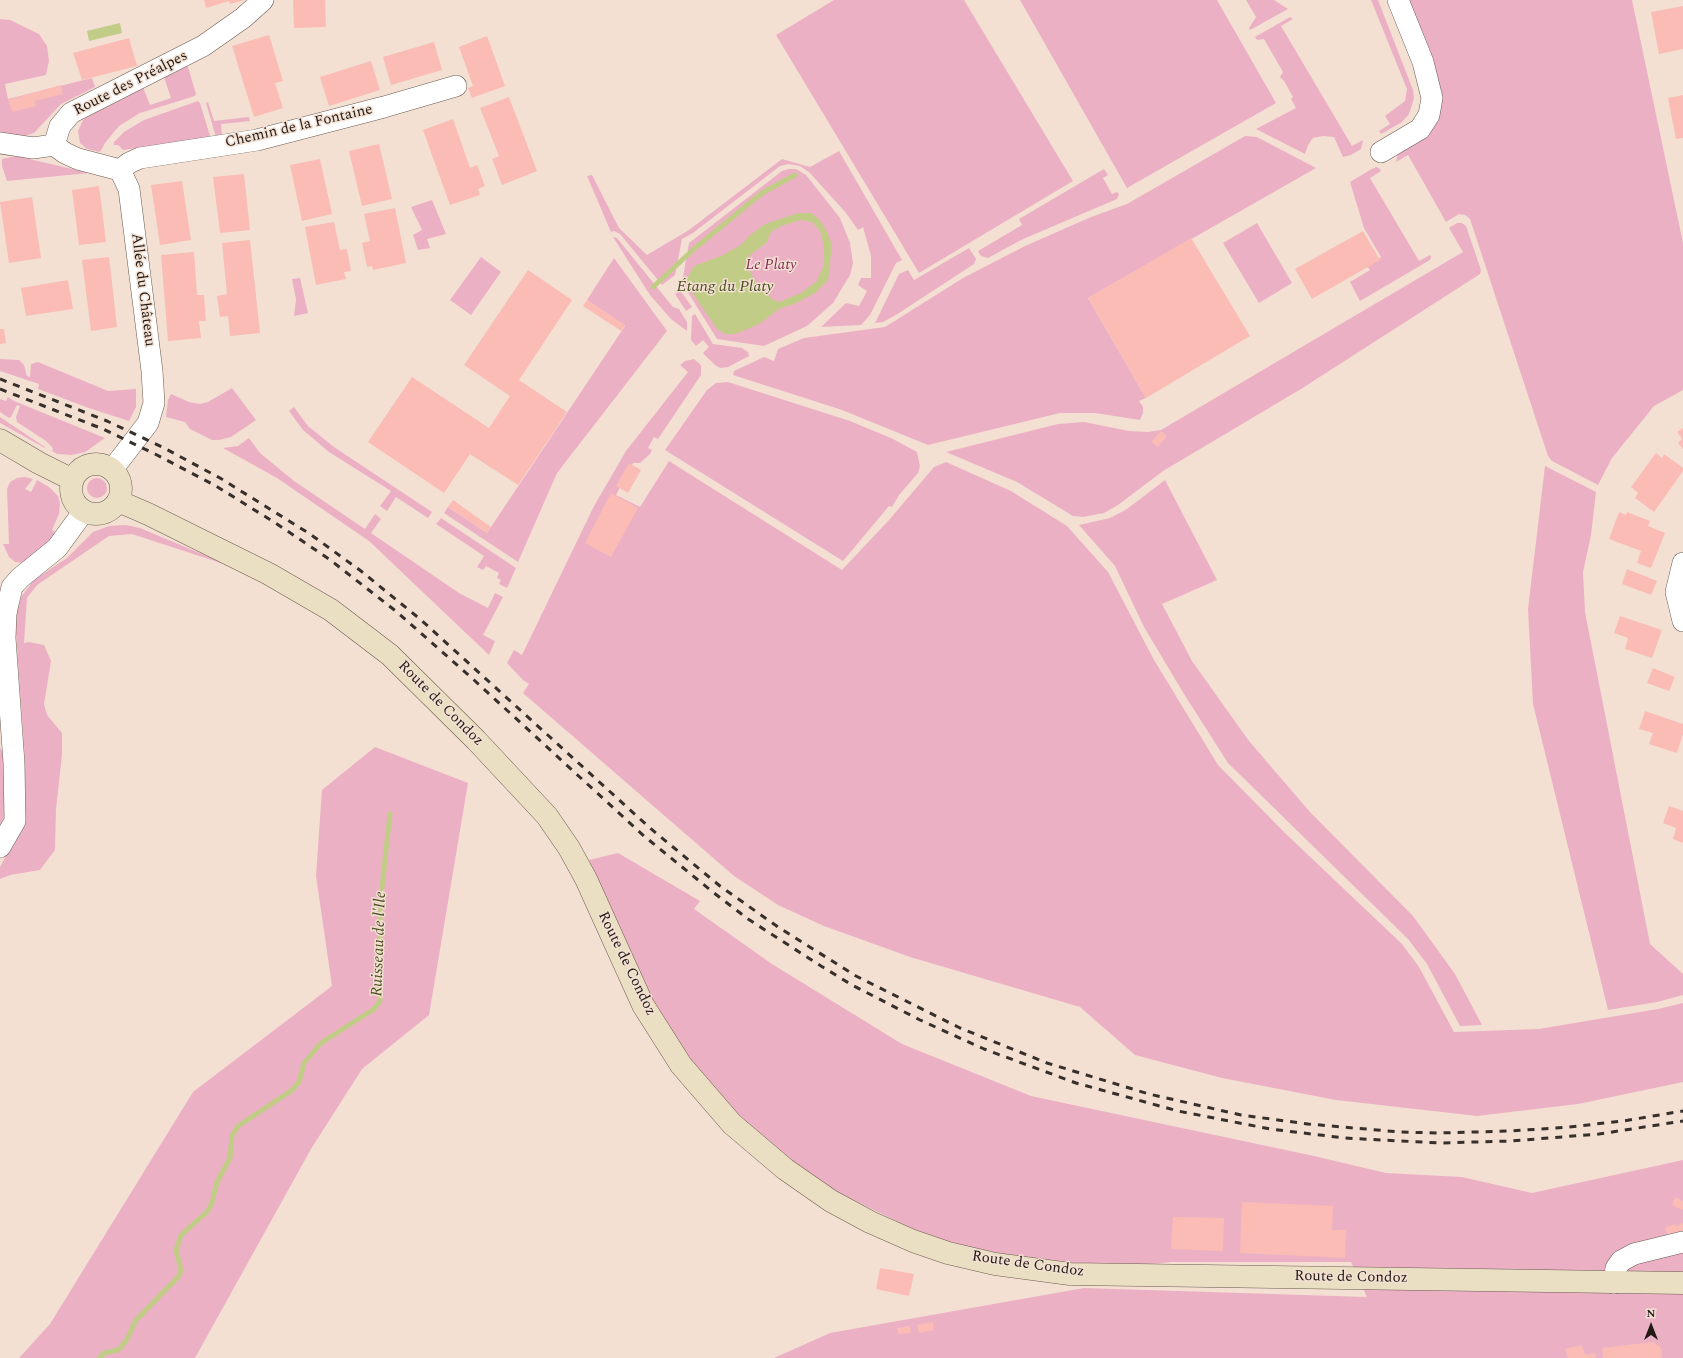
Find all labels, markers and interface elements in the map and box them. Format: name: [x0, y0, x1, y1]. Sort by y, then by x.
street label: Route des Préalpes: [71, 48, 191, 120]
street label: Chemin de la Fontaine: [224, 101, 374, 153]
street label: Allée du Château: [126, 232, 158, 348]
park label: Le Platy: [745, 257, 797, 275]
water label: Étang du Platy: [676, 278, 774, 298]
street label: Route de Condoz: [394, 658, 486, 750]
water label: Ruisseau de l'Ile: [369, 891, 391, 997]
street label: Route de Condoz: [593, 909, 659, 1019]
street label: Route de Condoz: [971, 1248, 1085, 1282]
street label: Route de Condoz: [1294, 1268, 1408, 1288]
text: N: [1647, 1305, 1655, 1322]
north arrow: [1631, 1306, 1671, 1346]

